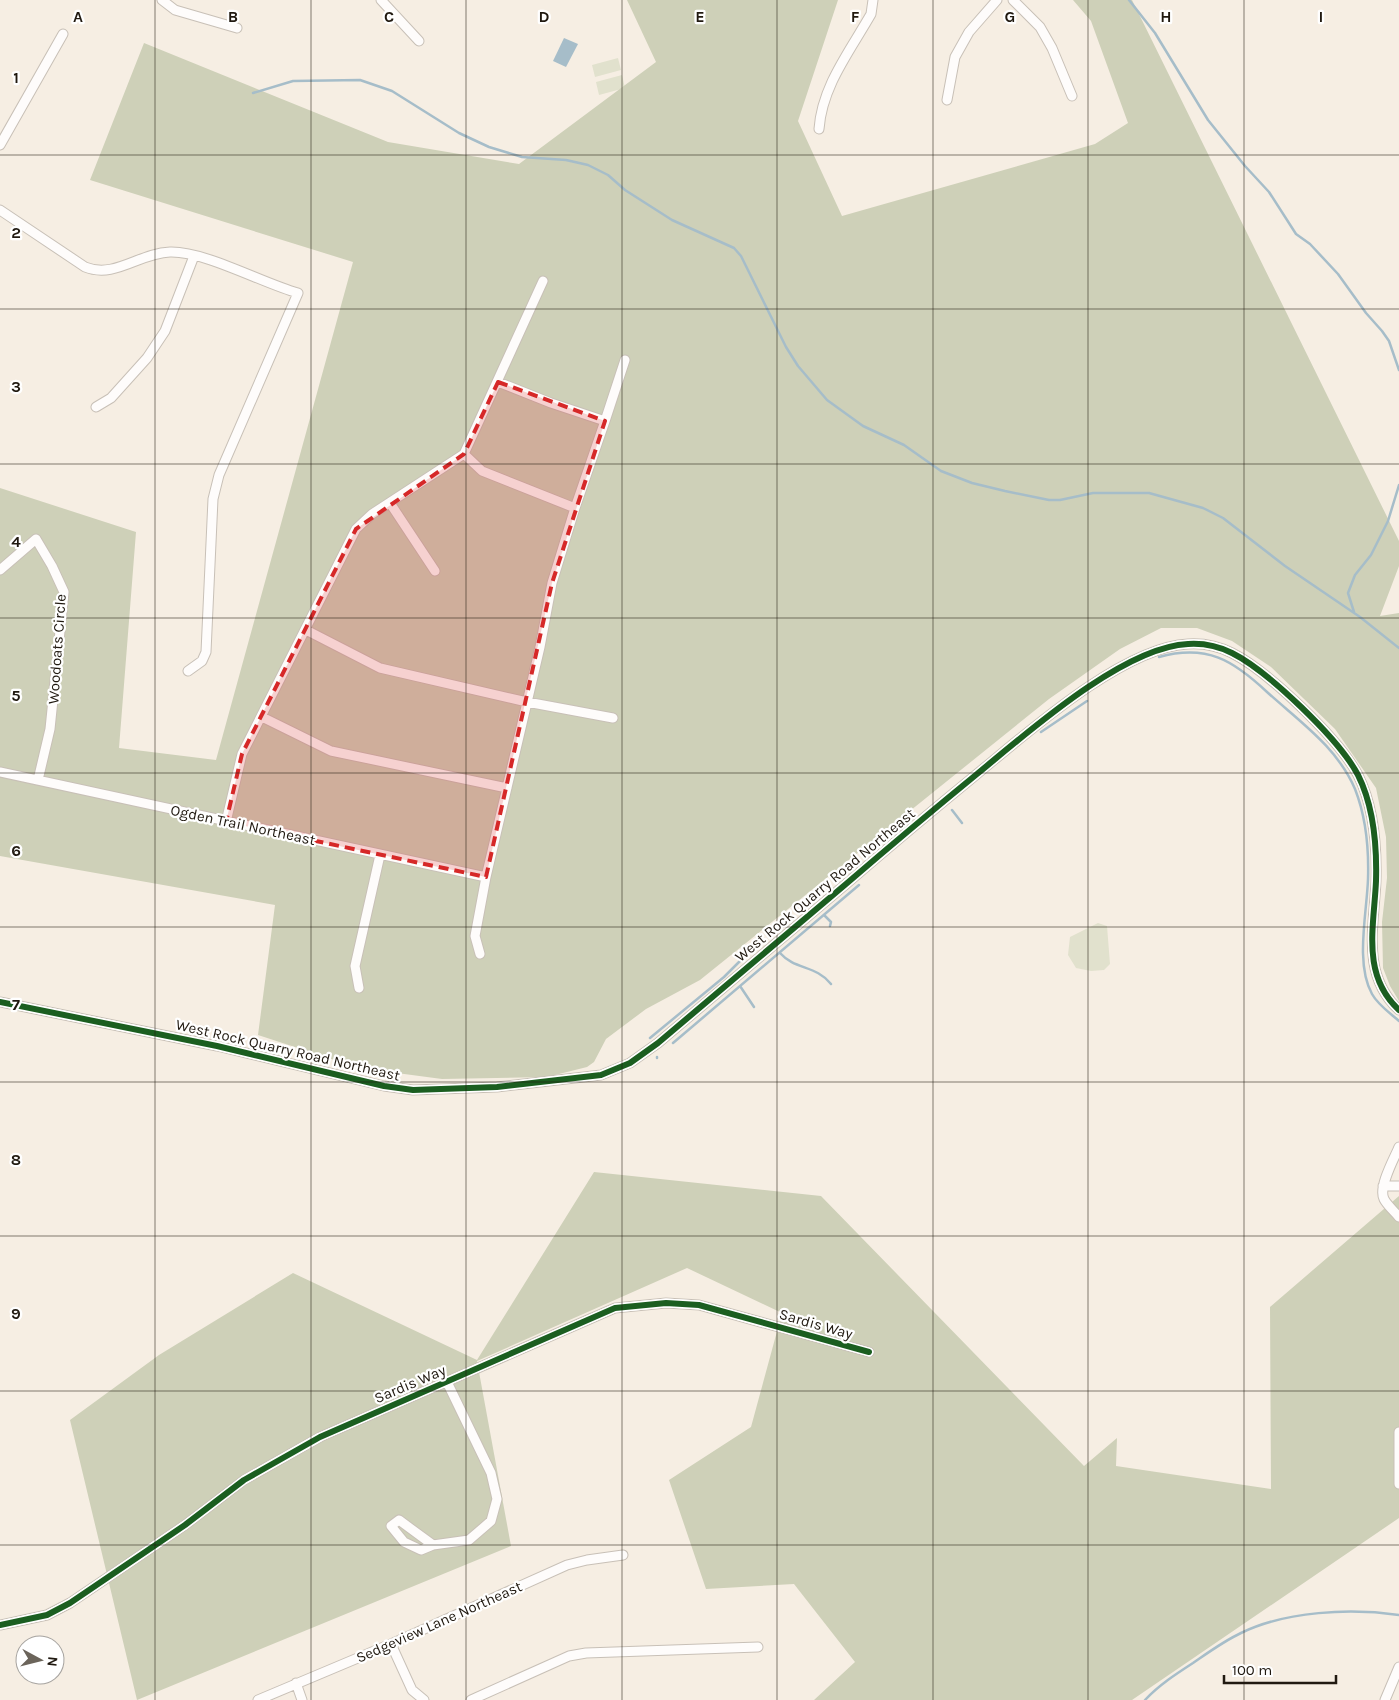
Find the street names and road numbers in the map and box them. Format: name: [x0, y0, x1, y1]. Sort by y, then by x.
street label: Woodoats Circle: [44, 593, 70, 705]
street label: Ogden Trail Northeast: [169, 801, 317, 849]
street label: West Rock Quarry Road Northeast: [731, 804, 919, 966]
street label: West Rock Quarry Road Northeast: [174, 1015, 402, 1085]
street label: Sardis Way: [777, 1305, 855, 1343]
street label: Sardis Way: [372, 1361, 448, 1407]
street label: Sedgeview Lane Northeast: [353, 1577, 525, 1667]

